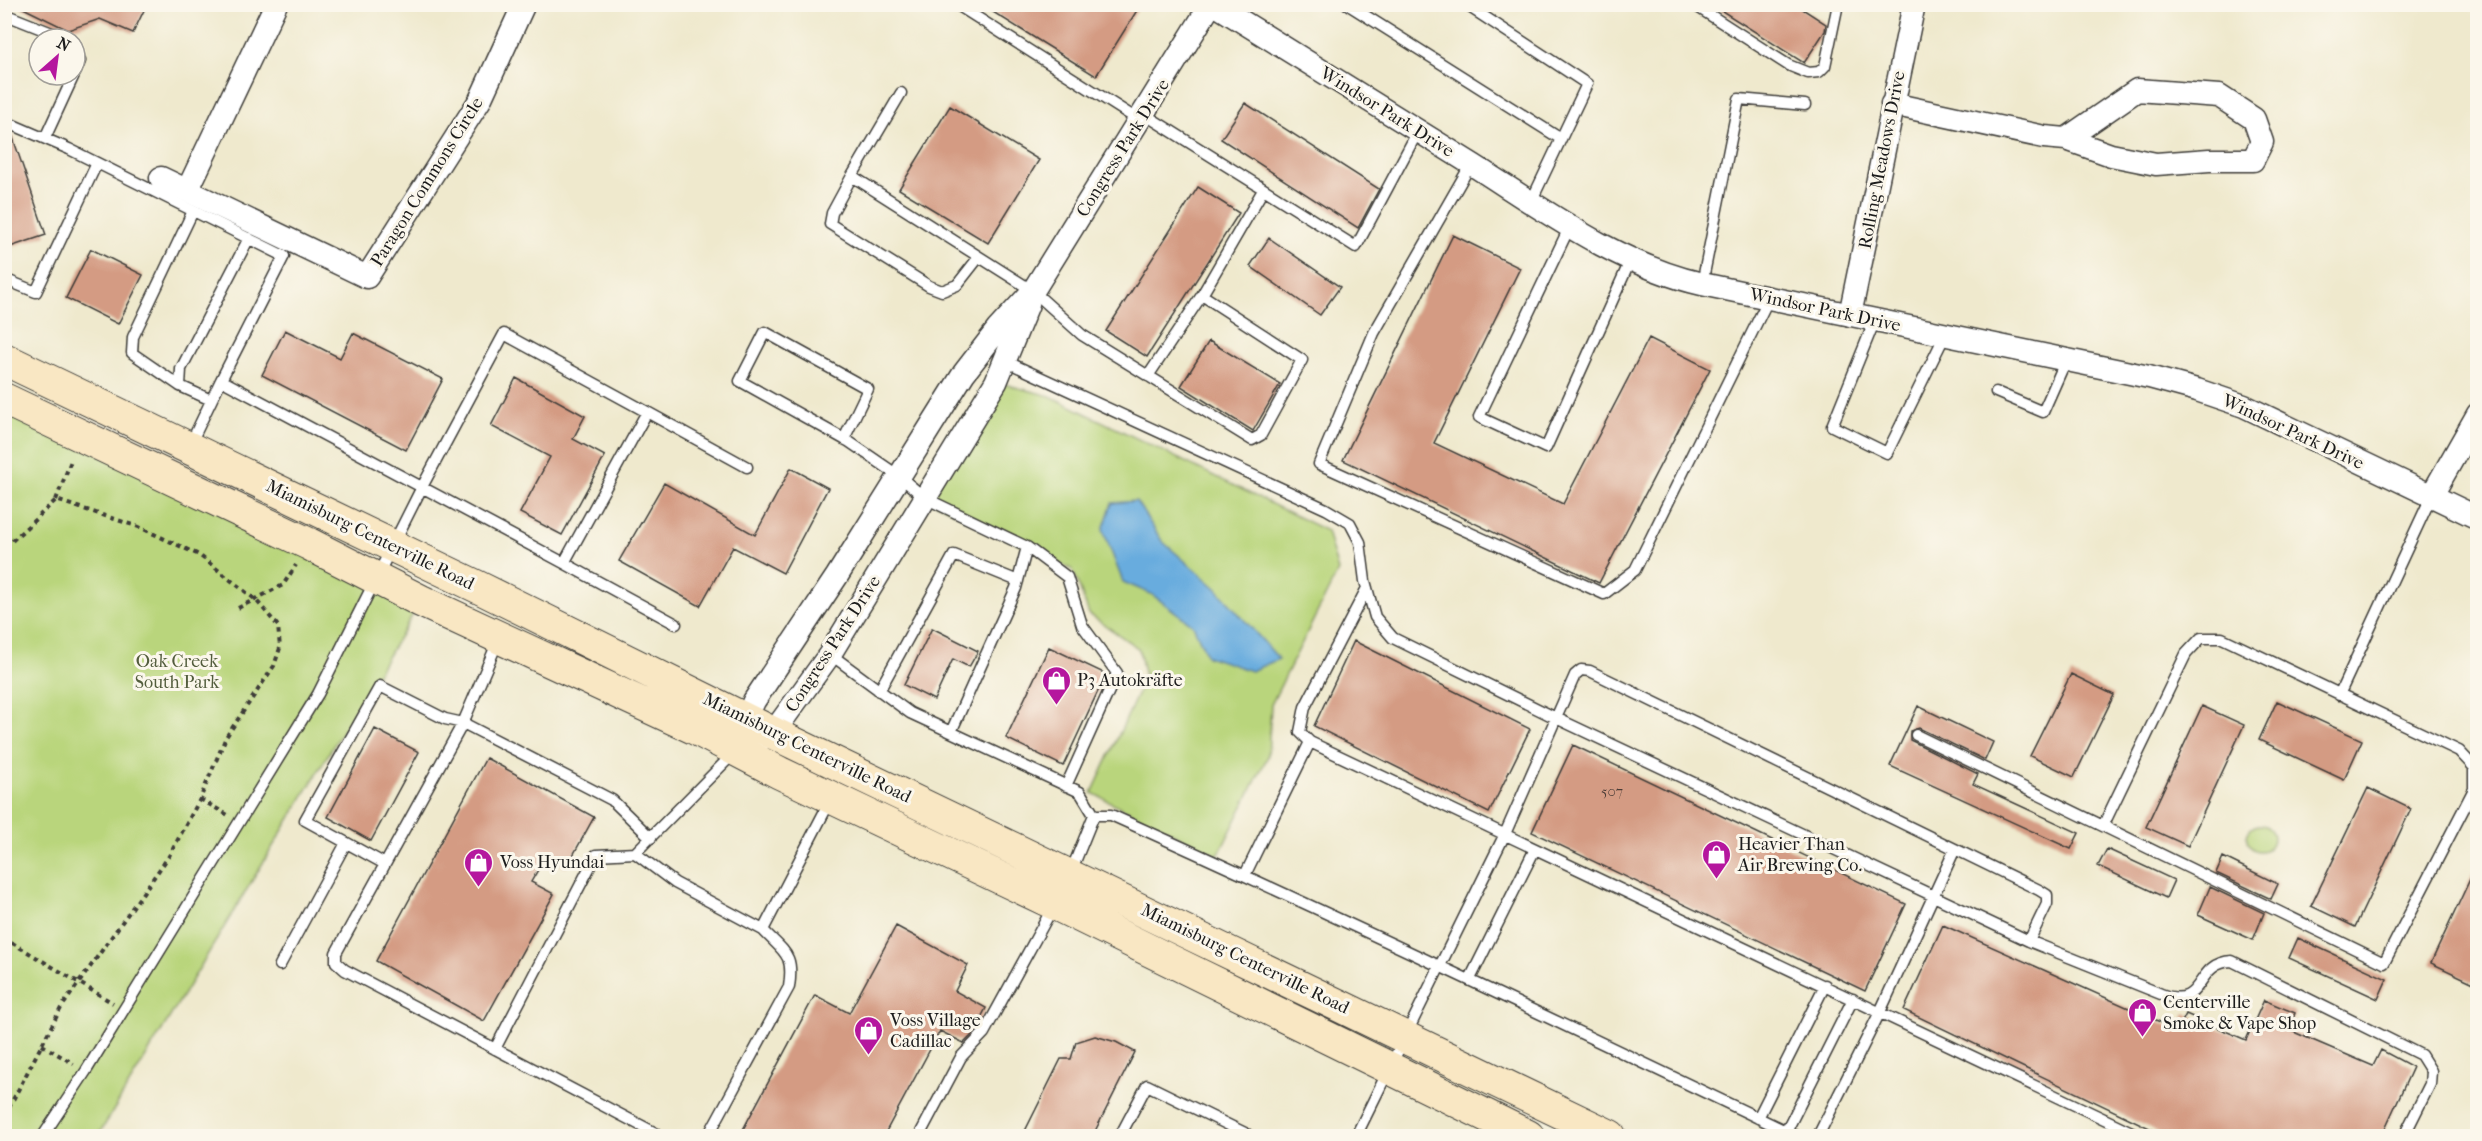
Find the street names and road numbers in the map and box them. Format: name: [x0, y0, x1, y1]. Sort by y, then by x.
street label: Windsor Park Drive: [1315, 62, 1458, 162]
street label: Rolling Meadows Drive: [1854, 69, 1910, 251]
street label: Congress Park Drive: [1072, 75, 1174, 221]
street label: Paragon Commons Circle: [366, 94, 488, 270]
street label: Windsor Park Drive: [1747, 284, 1903, 336]
street label: Windsor Park Drive: [2218, 390, 2367, 474]
street label: Miamisburg Centerville Road: [263, 475, 478, 595]
street label: Congress Park Drive: [781, 572, 885, 716]
street label: Miamisburg Centerville Road: [700, 688, 915, 808]
street label: Miamisburg Centerville Road: [1138, 899, 1353, 1019]

